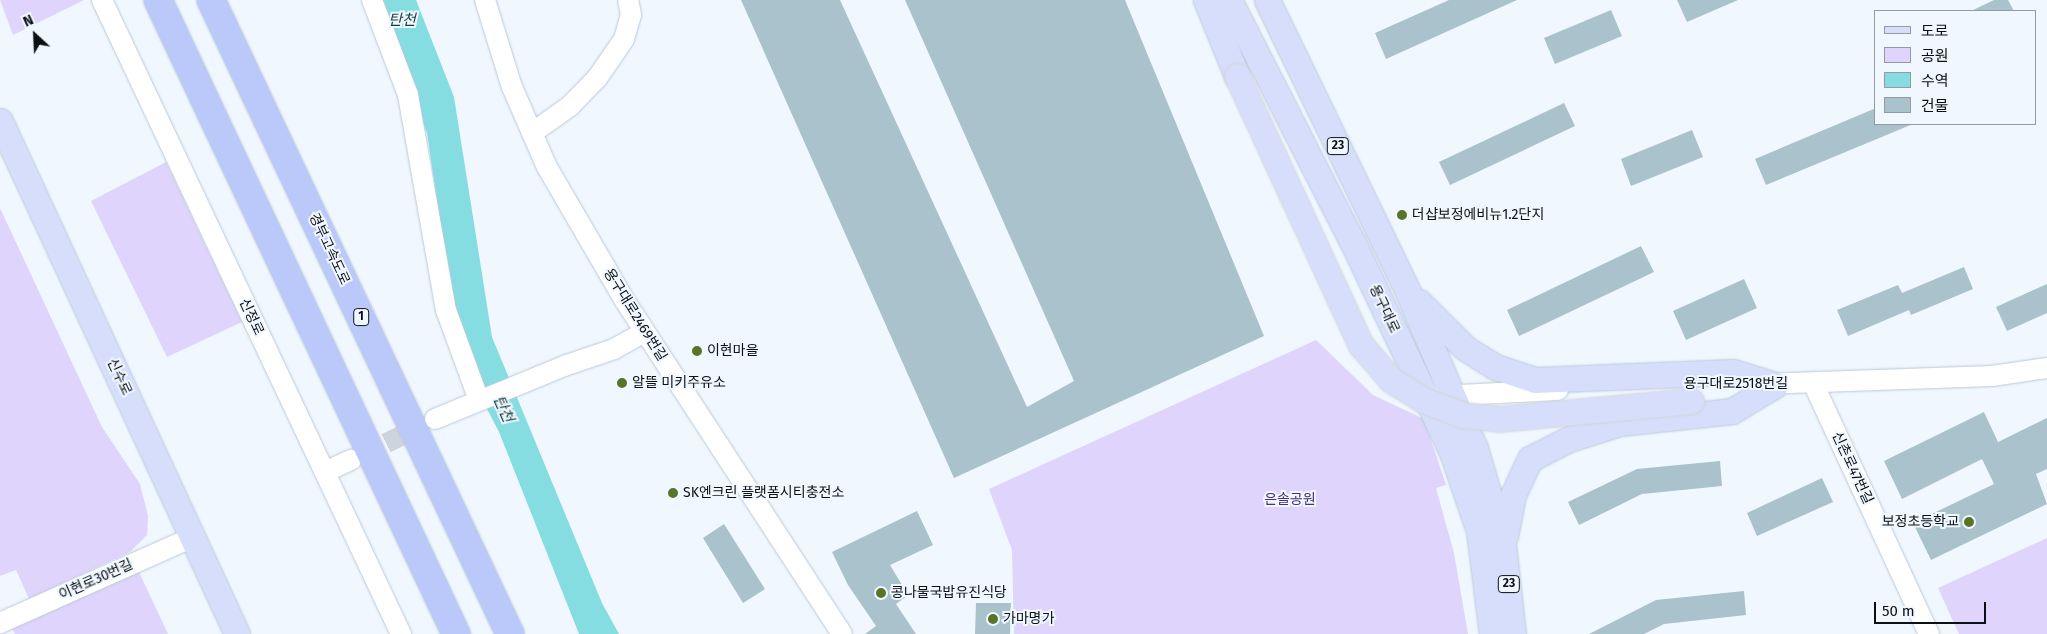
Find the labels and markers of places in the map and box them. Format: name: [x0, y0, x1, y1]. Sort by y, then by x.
place label: 더샵보정에비뉴1.2단지: [1412, 207, 1544, 223]
marker: 더샵보정에비뉴1.2단지: [1396, 209, 1408, 221]
place label: 이현마을: [707, 343, 759, 359]
marker: 이현마을: [691, 345, 703, 357]
place label: 알뜰 미키주유소: [632, 375, 726, 391]
marker: 알뜰 미키주유소: [616, 377, 628, 389]
place label: SK엔크린 플랫폼시티충전소: [683, 485, 844, 501]
marker: SK엔크린 플랫폼시티충전소: [667, 487, 679, 499]
place label: 보정초등학교: [1882, 514, 1959, 530]
marker: 보정초등학교: [1963, 516, 1975, 528]
place label: 콩나물국밥유진식당: [891, 585, 1007, 601]
marker: 콩나물국밥유진식당: [875, 587, 887, 599]
place label: 가마명가: [1003, 611, 1055, 627]
marker: 가마명가: [987, 613, 999, 625]

